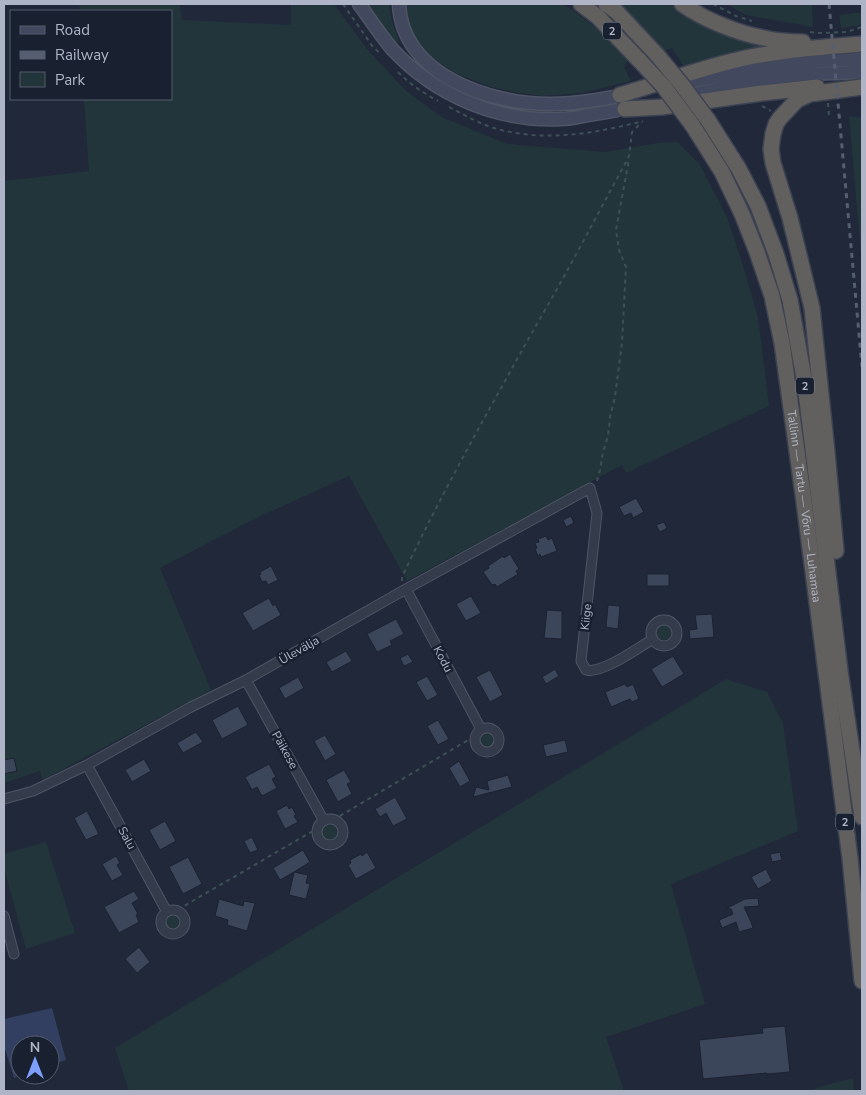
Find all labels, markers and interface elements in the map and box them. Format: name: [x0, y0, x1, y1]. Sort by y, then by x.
legend: [10, 10, 172, 100]
text: Road: [55, 20, 90, 40]
road number: 2: [603, 22, 621, 40]
text: Railway: [55, 45, 109, 65]
text: Park: [55, 70, 85, 90]
road number: 2: [796, 378, 814, 394]
street label: Tallinn — Tartu — Võru — Luhamaa: [783, 409, 825, 603]
street label: Kiige: [577, 603, 595, 631]
street label: Ülevälja: [276, 632, 322, 668]
street label: Kodu: [429, 643, 457, 675]
street label: Päikese: [268, 728, 302, 772]
road number: 2: [836, 814, 854, 830]
street label: Salu: [114, 824, 140, 852]
north arrow: [10, 1035, 60, 1085]
text: N: [30, 1038, 40, 1057]

